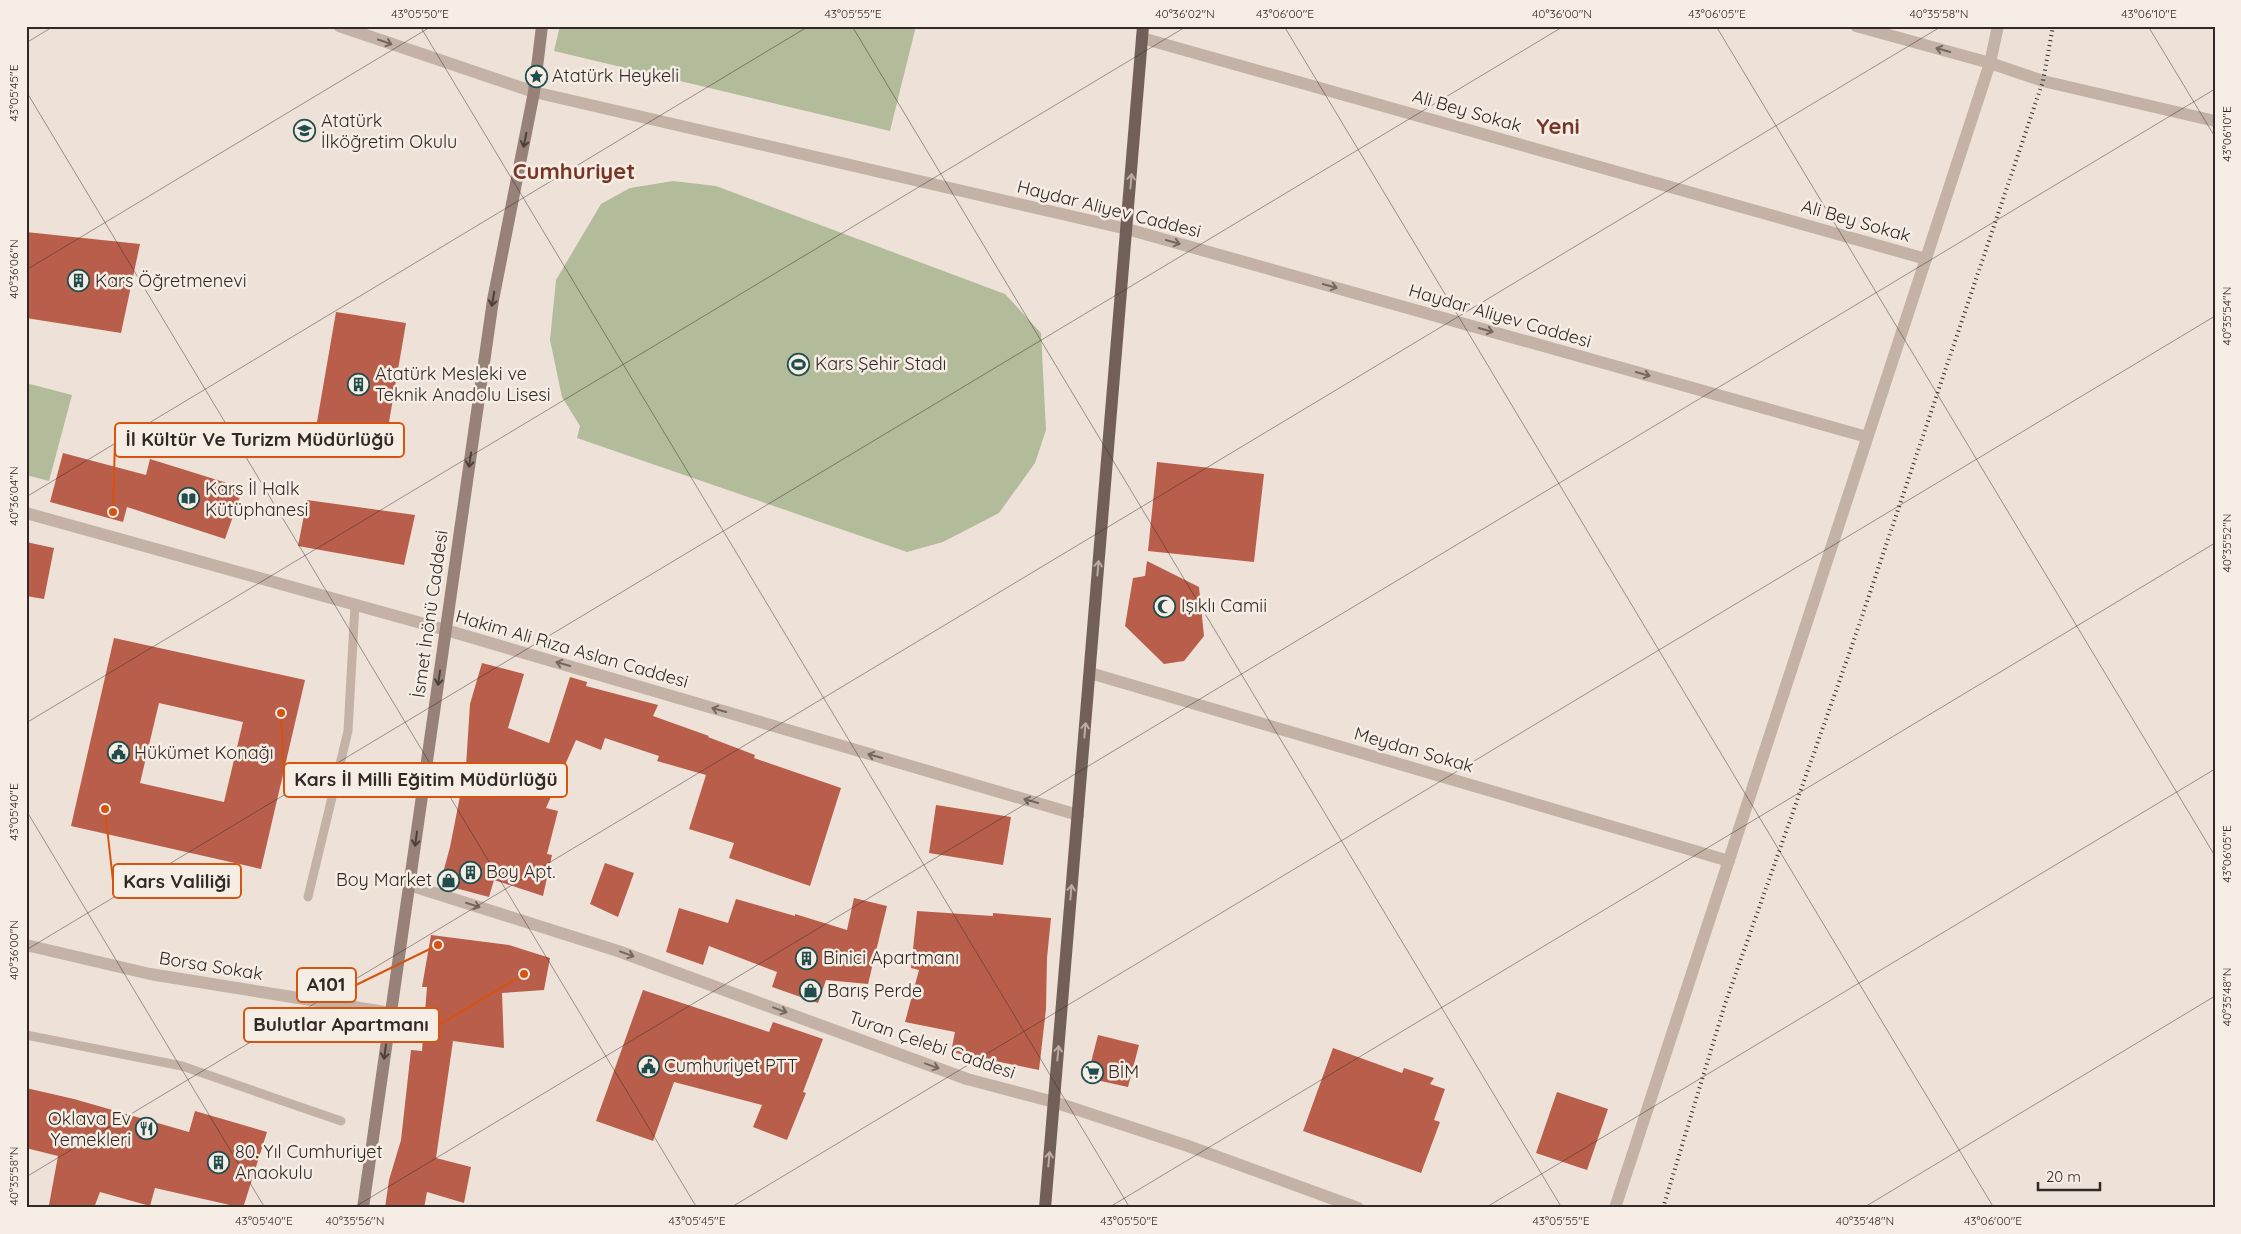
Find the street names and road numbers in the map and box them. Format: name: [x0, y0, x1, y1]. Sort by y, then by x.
street label: Ali Bey Sokak: [1410, 84, 1524, 137]
street label: Haydar Aliyev Caddesi: [1015, 175, 1204, 243]
street label: Ali Bey Sokak: [1799, 194, 1913, 247]
street label: Haydar Aliyev Caddesi: [1406, 278, 1594, 353]
street label: İsmet İnönü Caddesi: [406, 529, 453, 699]
street label: Hakim Ali Rıza Aslan Caddesi: [453, 604, 691, 693]
street label: Meydan Sokak: [1352, 721, 1477, 778]
street label: Borsa Sokak: [157, 946, 265, 985]
street label: Turan Çelebi Caddesi: [846, 1005, 1018, 1084]

